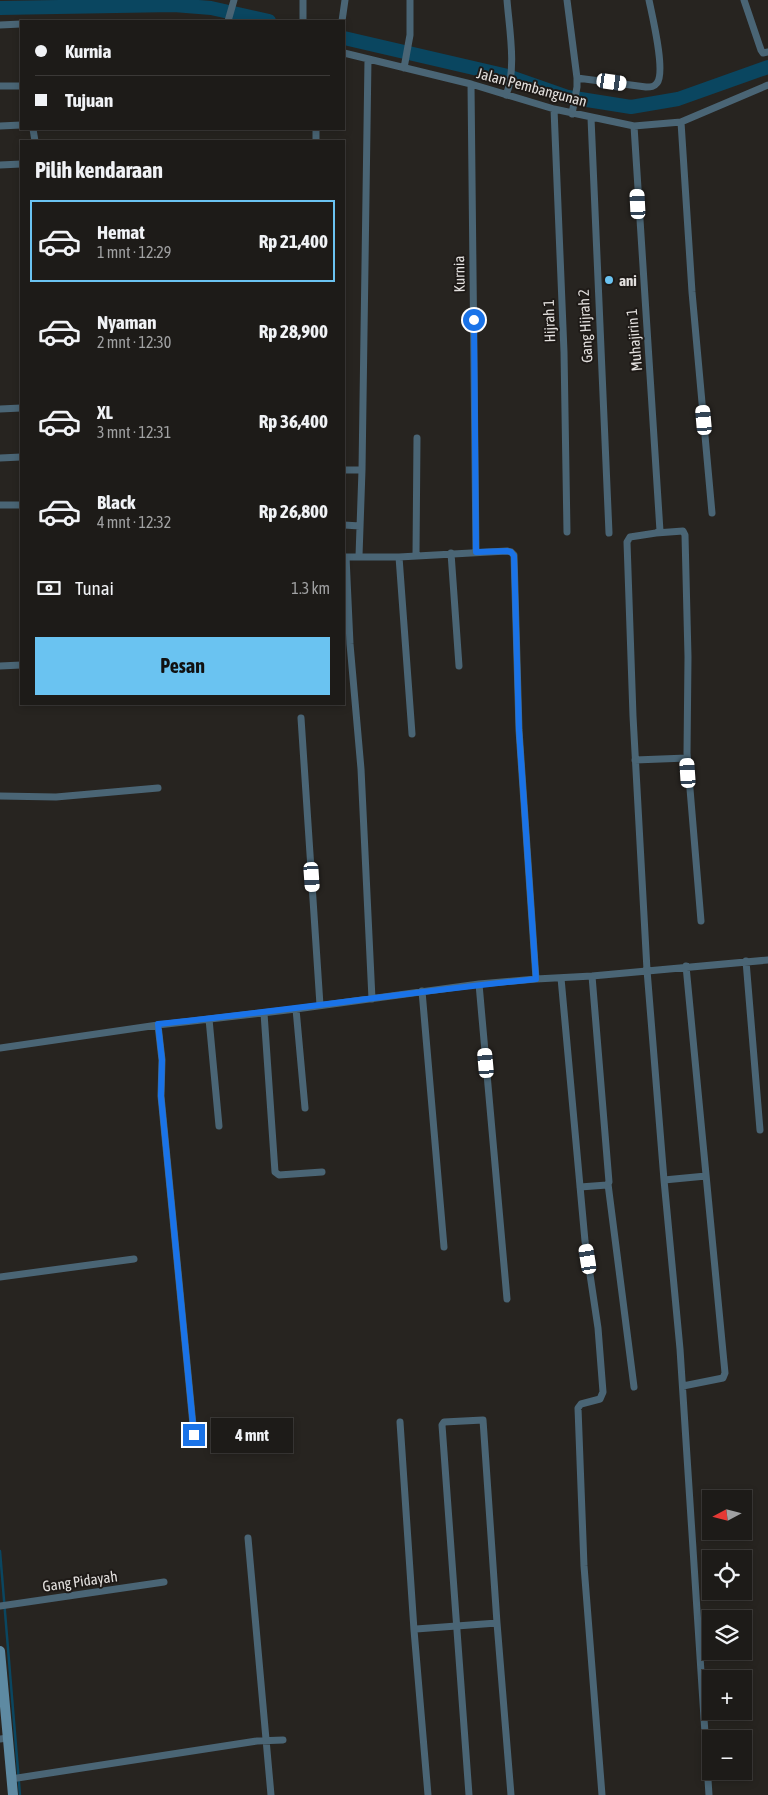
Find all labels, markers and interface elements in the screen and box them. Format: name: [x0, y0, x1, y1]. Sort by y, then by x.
text: Kurnia: [65, 40, 111, 62]
street label: Jalan Pembangunan: [475, 64, 589, 110]
car: [596, 72, 627, 92]
text: Tujuan: [65, 89, 113, 111]
text: Pilih kendaraan: [35, 157, 163, 183]
car: [629, 189, 646, 219]
icon: car: [37, 219, 82, 264]
text: Hemat: [97, 221, 145, 243]
text: Rp 21,400: [259, 230, 328, 252]
text: 1 mnt · 12:29: [97, 243, 171, 261]
street label: Kurnia: [450, 256, 468, 292]
place label: ani: [619, 272, 637, 289]
marker: ani: [603, 274, 615, 286]
street label: Gang Hijrah 2: [575, 289, 595, 363]
street label: Hijrah 1: [540, 299, 558, 343]
street label: Muhajirin 1: [623, 308, 645, 372]
icon: car: [37, 309, 82, 354]
route start: [463, 309, 485, 331]
text: Nyaman: [97, 311, 156, 333]
text: Rp 28,900: [259, 320, 328, 342]
text: 2 mnt · 12:30: [97, 333, 171, 351]
icon: car: [37, 399, 82, 444]
text: XL: [97, 401, 113, 423]
car: [695, 404, 712, 436]
text: Rp 36,400: [259, 410, 328, 432]
text: 3 mnt · 12:31: [97, 423, 171, 441]
icon: car: [37, 489, 82, 534]
text: Black: [97, 491, 135, 513]
text: Rp 26,800: [259, 500, 328, 522]
text: 4 mnt · 12:32: [97, 513, 171, 531]
icon: cash: [35, 574, 63, 602]
text: Tunai: [75, 577, 114, 599]
text: 1.3 km: [291, 579, 330, 597]
button: Pesan: [35, 637, 330, 695]
car: [679, 758, 696, 788]
car: [303, 862, 320, 892]
car: [477, 1047, 494, 1079]
car: [578, 1243, 597, 1275]
callout: 4 mnt: [212, 1418, 294, 1452]
route end: [183, 1424, 205, 1446]
text: 4 mnt: [235, 1426, 269, 1444]
north arrow: [702, 1490, 752, 1540]
map controls: [702, 1490, 752, 1780]
button: locate: [702, 1550, 752, 1600]
street label: Gang Pidayah: [41, 1567, 119, 1595]
button: layers: [702, 1610, 752, 1660]
button: +: [702, 1670, 752, 1720]
button: −: [702, 1730, 752, 1780]

